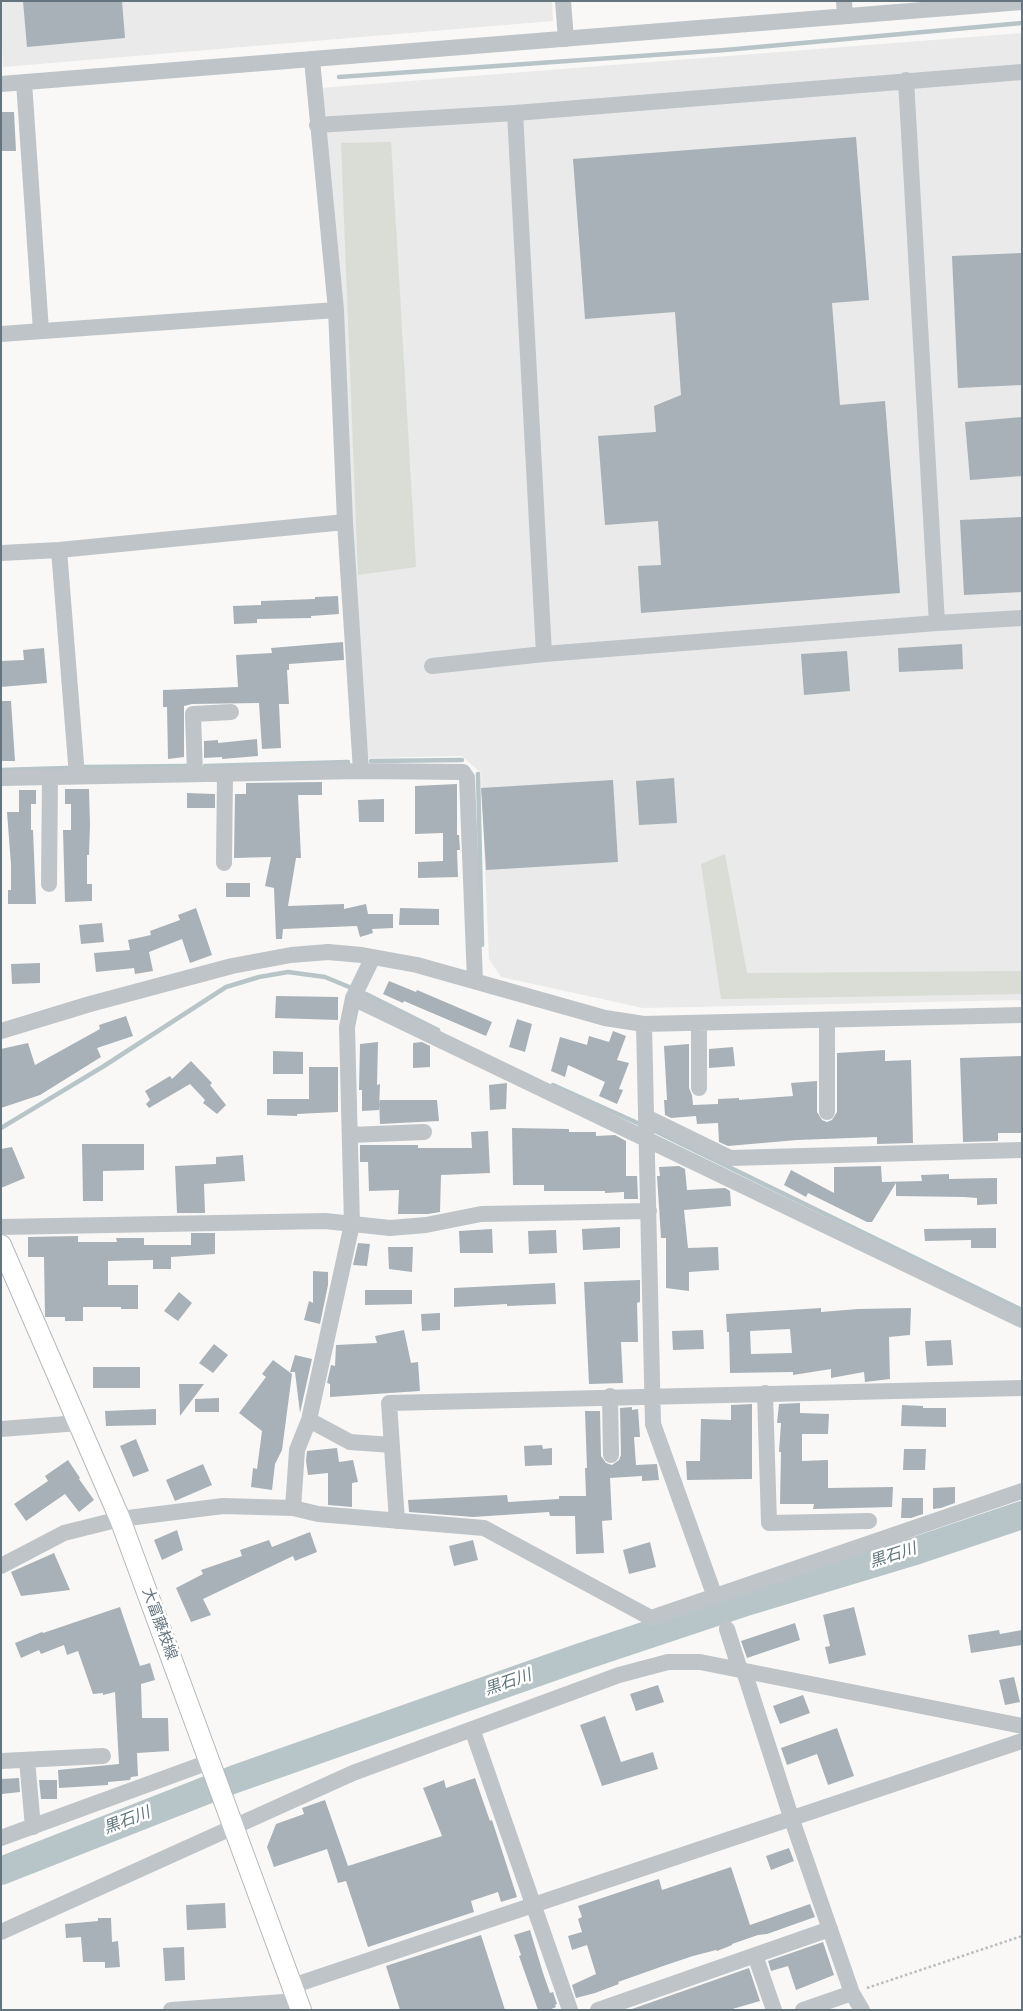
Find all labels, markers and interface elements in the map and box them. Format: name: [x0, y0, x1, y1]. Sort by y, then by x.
water label: 黒石川: [867, 1539, 919, 1573]
street label: 大富藤枝線: [138, 1586, 180, 1662]
water label: 黒石川: [482, 1666, 534, 1700]
water label: 黒石川: [101, 1803, 153, 1839]

